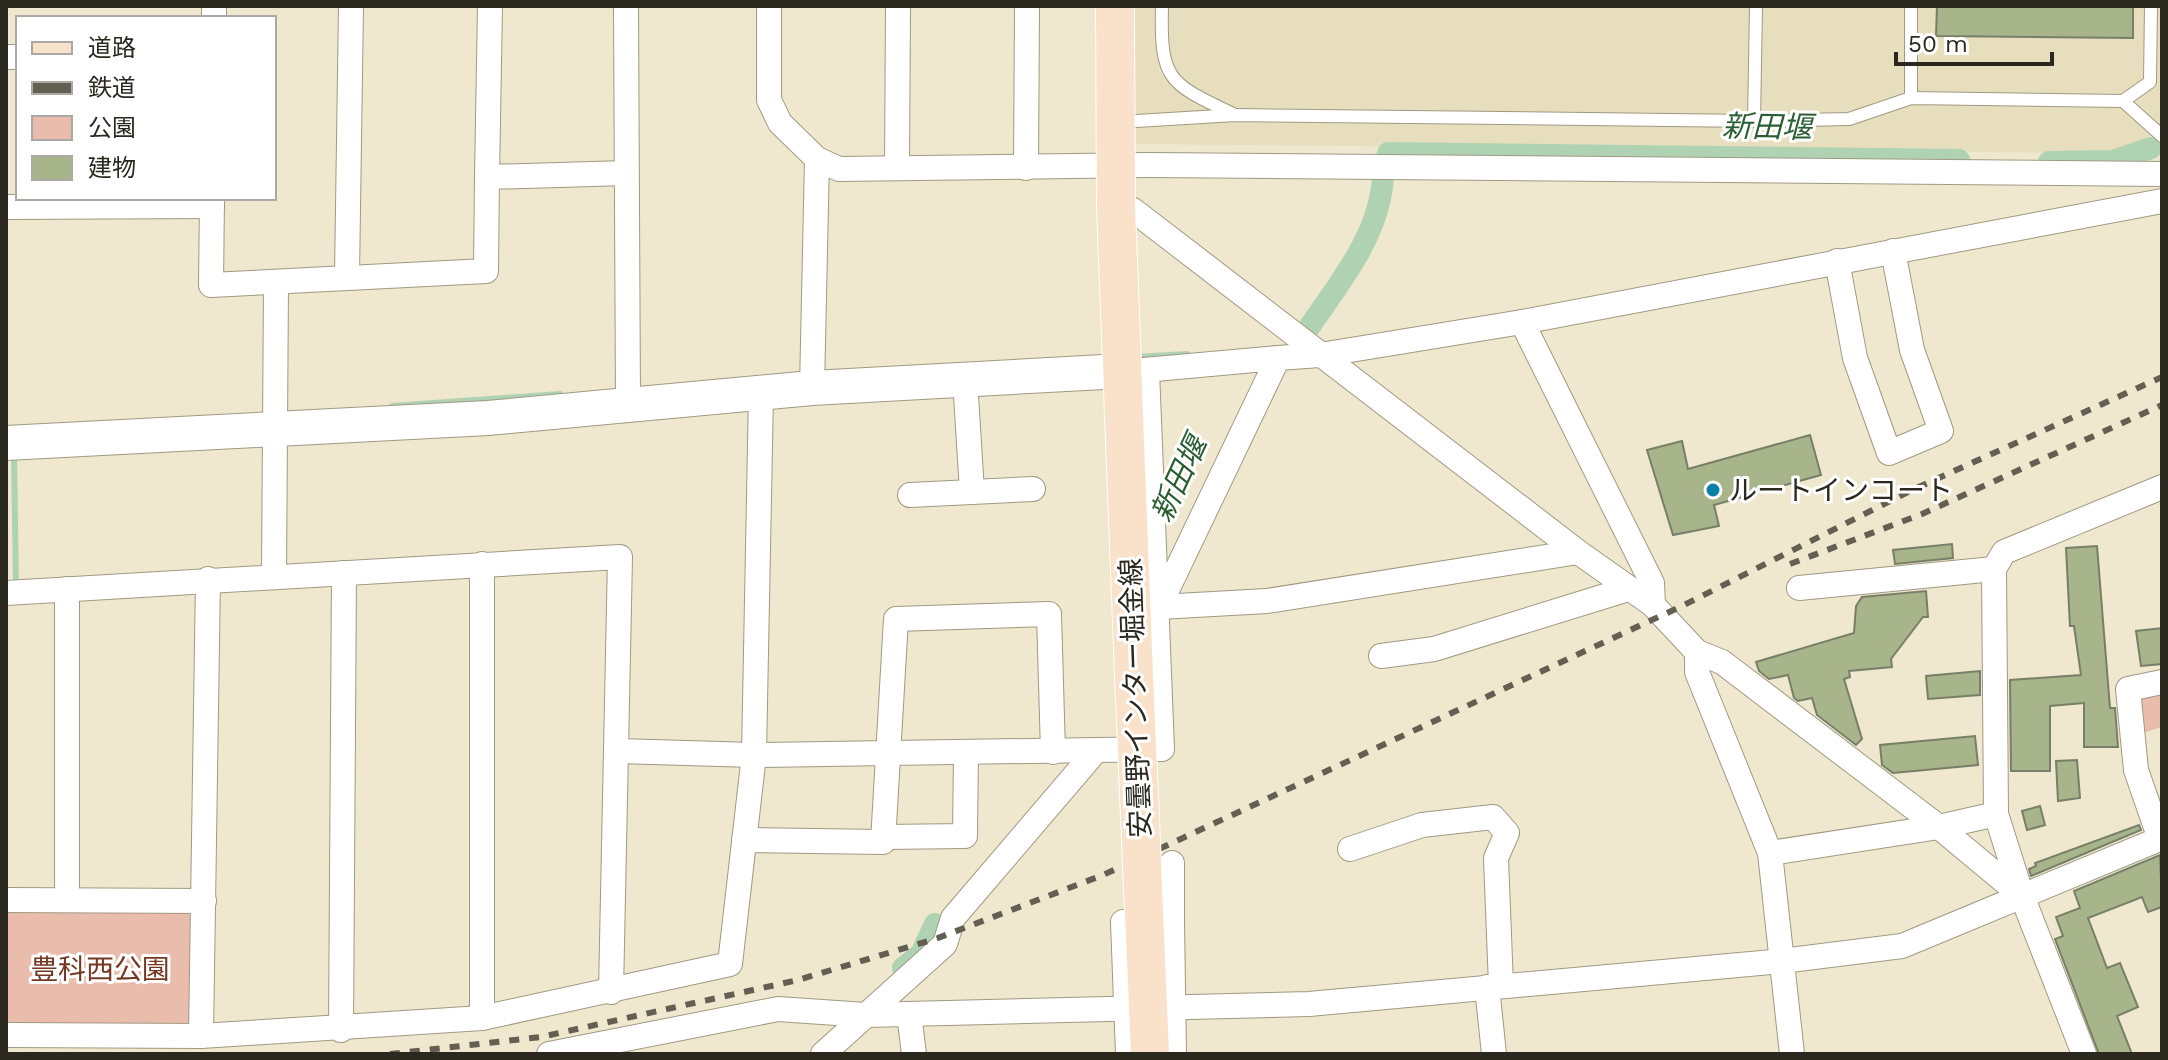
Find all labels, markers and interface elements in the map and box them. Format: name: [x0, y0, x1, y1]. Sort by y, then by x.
legend: [16, 16, 276, 200]
scale bar: [1896, 16, 2052, 66]
text: 50 m: [1908, 30, 1968, 58]
text: 道路: [88, 34, 136, 62]
text: 鉄道: [88, 74, 136, 102]
water label: 新田堰: [1722, 108, 1817, 145]
text: 公園: [88, 114, 136, 142]
text: 建物: [88, 154, 136, 182]
water label: 新田堰: [1144, 426, 1216, 527]
place label: ルートインコート: [1729, 474, 1953, 507]
marker: ルートインコート: [1704, 481, 1722, 499]
street label: 安曇野インター堀金線: [1114, 557, 1157, 838]
park label: 豊科西公園: [30, 953, 170, 986]

